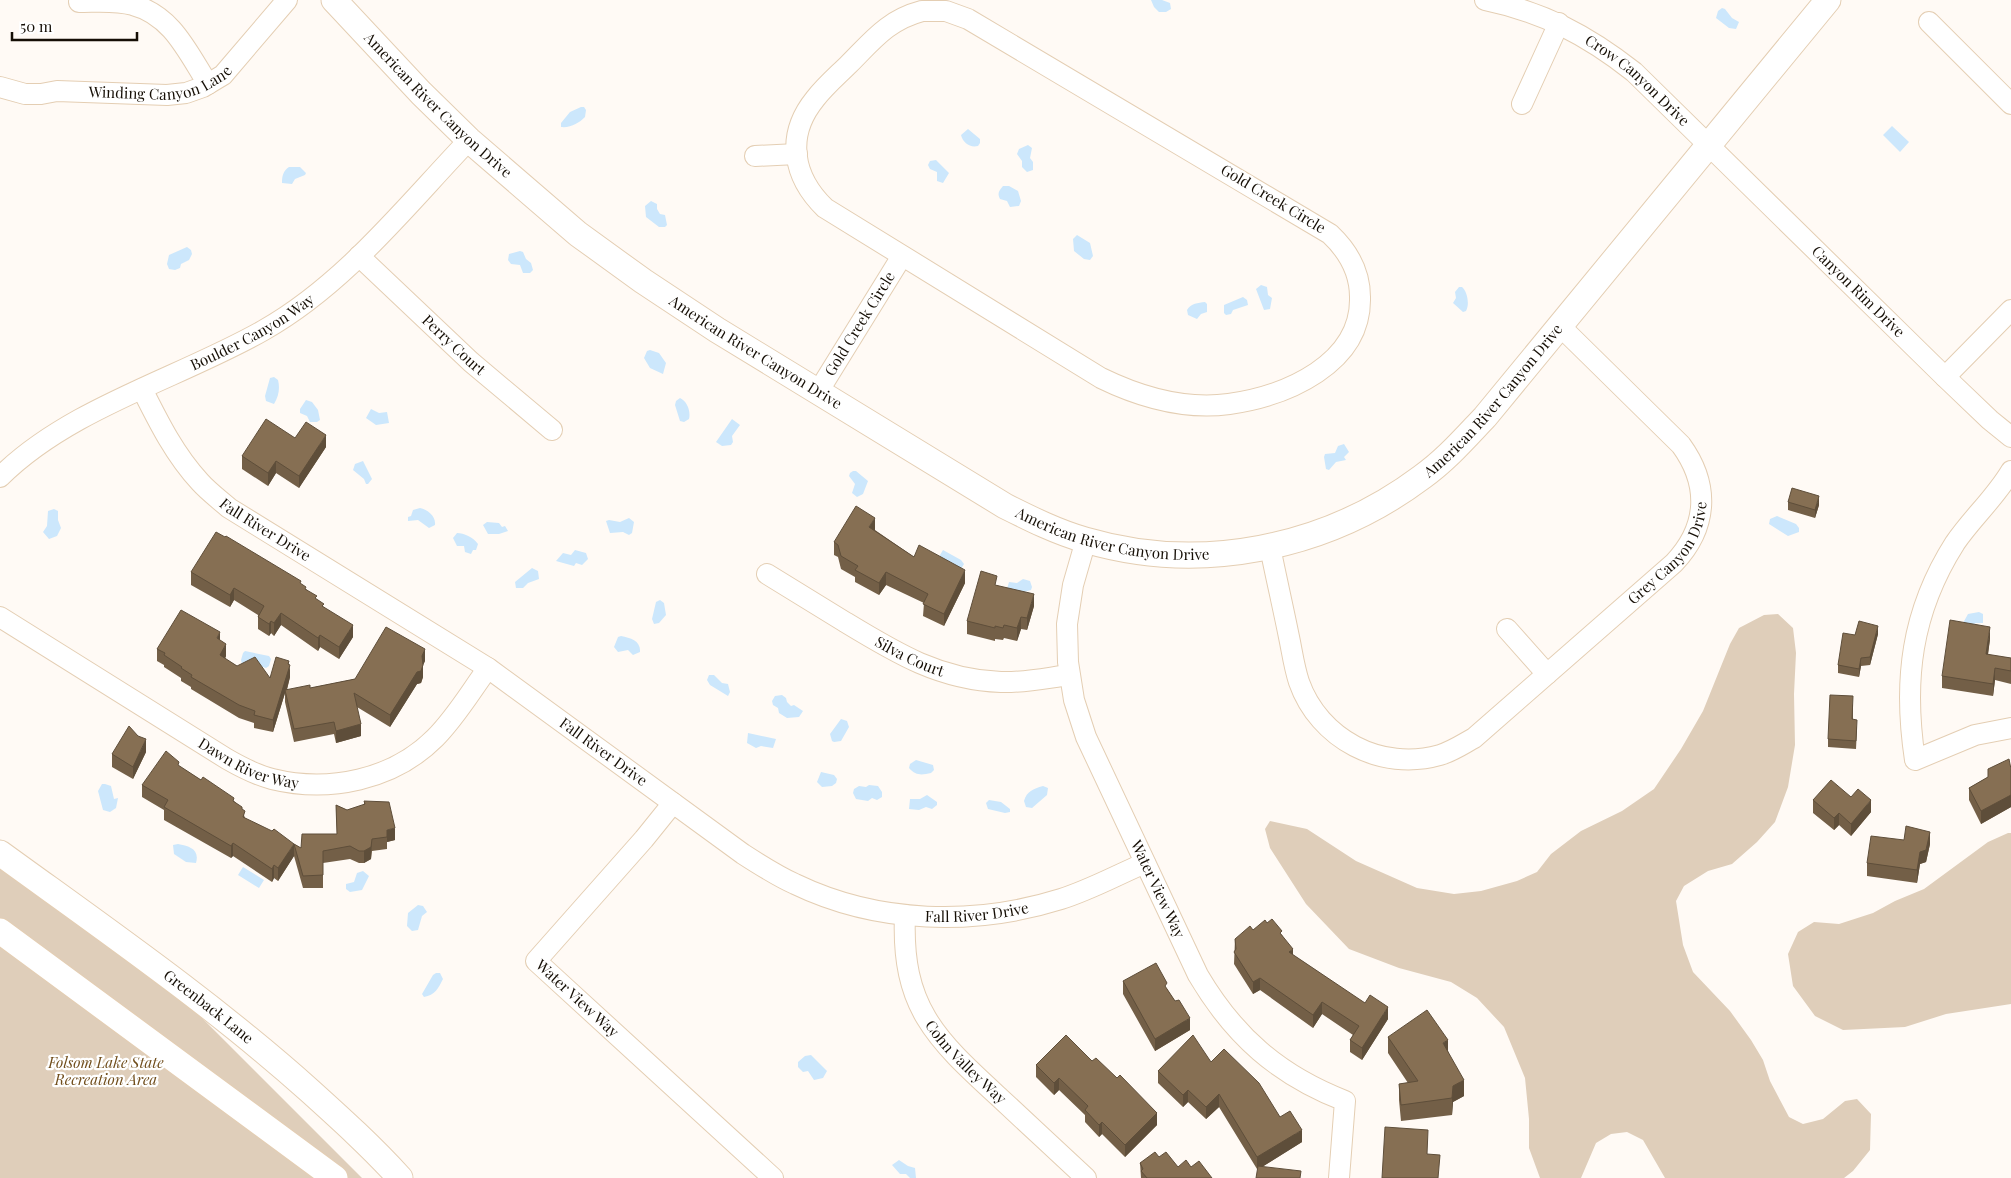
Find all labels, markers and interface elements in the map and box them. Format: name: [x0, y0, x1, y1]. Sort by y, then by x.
scale bar: [12, 10, 138, 42]
text: 50 m: [20, 16, 53, 36]
street label: American River Canyon Drive: [360, 27, 517, 182]
street label: Crow Canyon Drive: [1582, 30, 1694, 130]
street label: Winding Canyon Lane: [87, 61, 236, 104]
street label: Gold Creek Circle: [1217, 159, 1330, 237]
street label: Canyon Rim Drive: [1808, 241, 1910, 341]
street label: Gold Creek Circle: [819, 267, 899, 379]
street label: Boulder Canyon Way: [187, 289, 318, 374]
street label: American River Canyon Drive: [665, 290, 846, 413]
street label: Perry Court: [418, 310, 491, 379]
street label: American River Canyon Drive: [1418, 319, 1567, 482]
street label: Fall River Drive: [216, 493, 315, 565]
street label: Grey Canyon Drive: [1623, 501, 1710, 608]
street label: American River Canyon Drive: [1012, 502, 1210, 564]
street label: Silva Court: [872, 631, 947, 681]
street label: Fall River Drive: [556, 713, 652, 790]
street label: Dawn River Way: [195, 733, 301, 793]
street label: Water View Way: [1127, 836, 1190, 941]
street label: Fall River Drive: [925, 897, 1030, 926]
street label: Water View Way: [531, 954, 624, 1041]
street label: Greenback Lane: [160, 965, 258, 1048]
street label: Cohn Valley Way: [921, 1016, 1011, 1108]
park label: Folsom Lake State Recreation Area: [47, 1052, 164, 1089]

